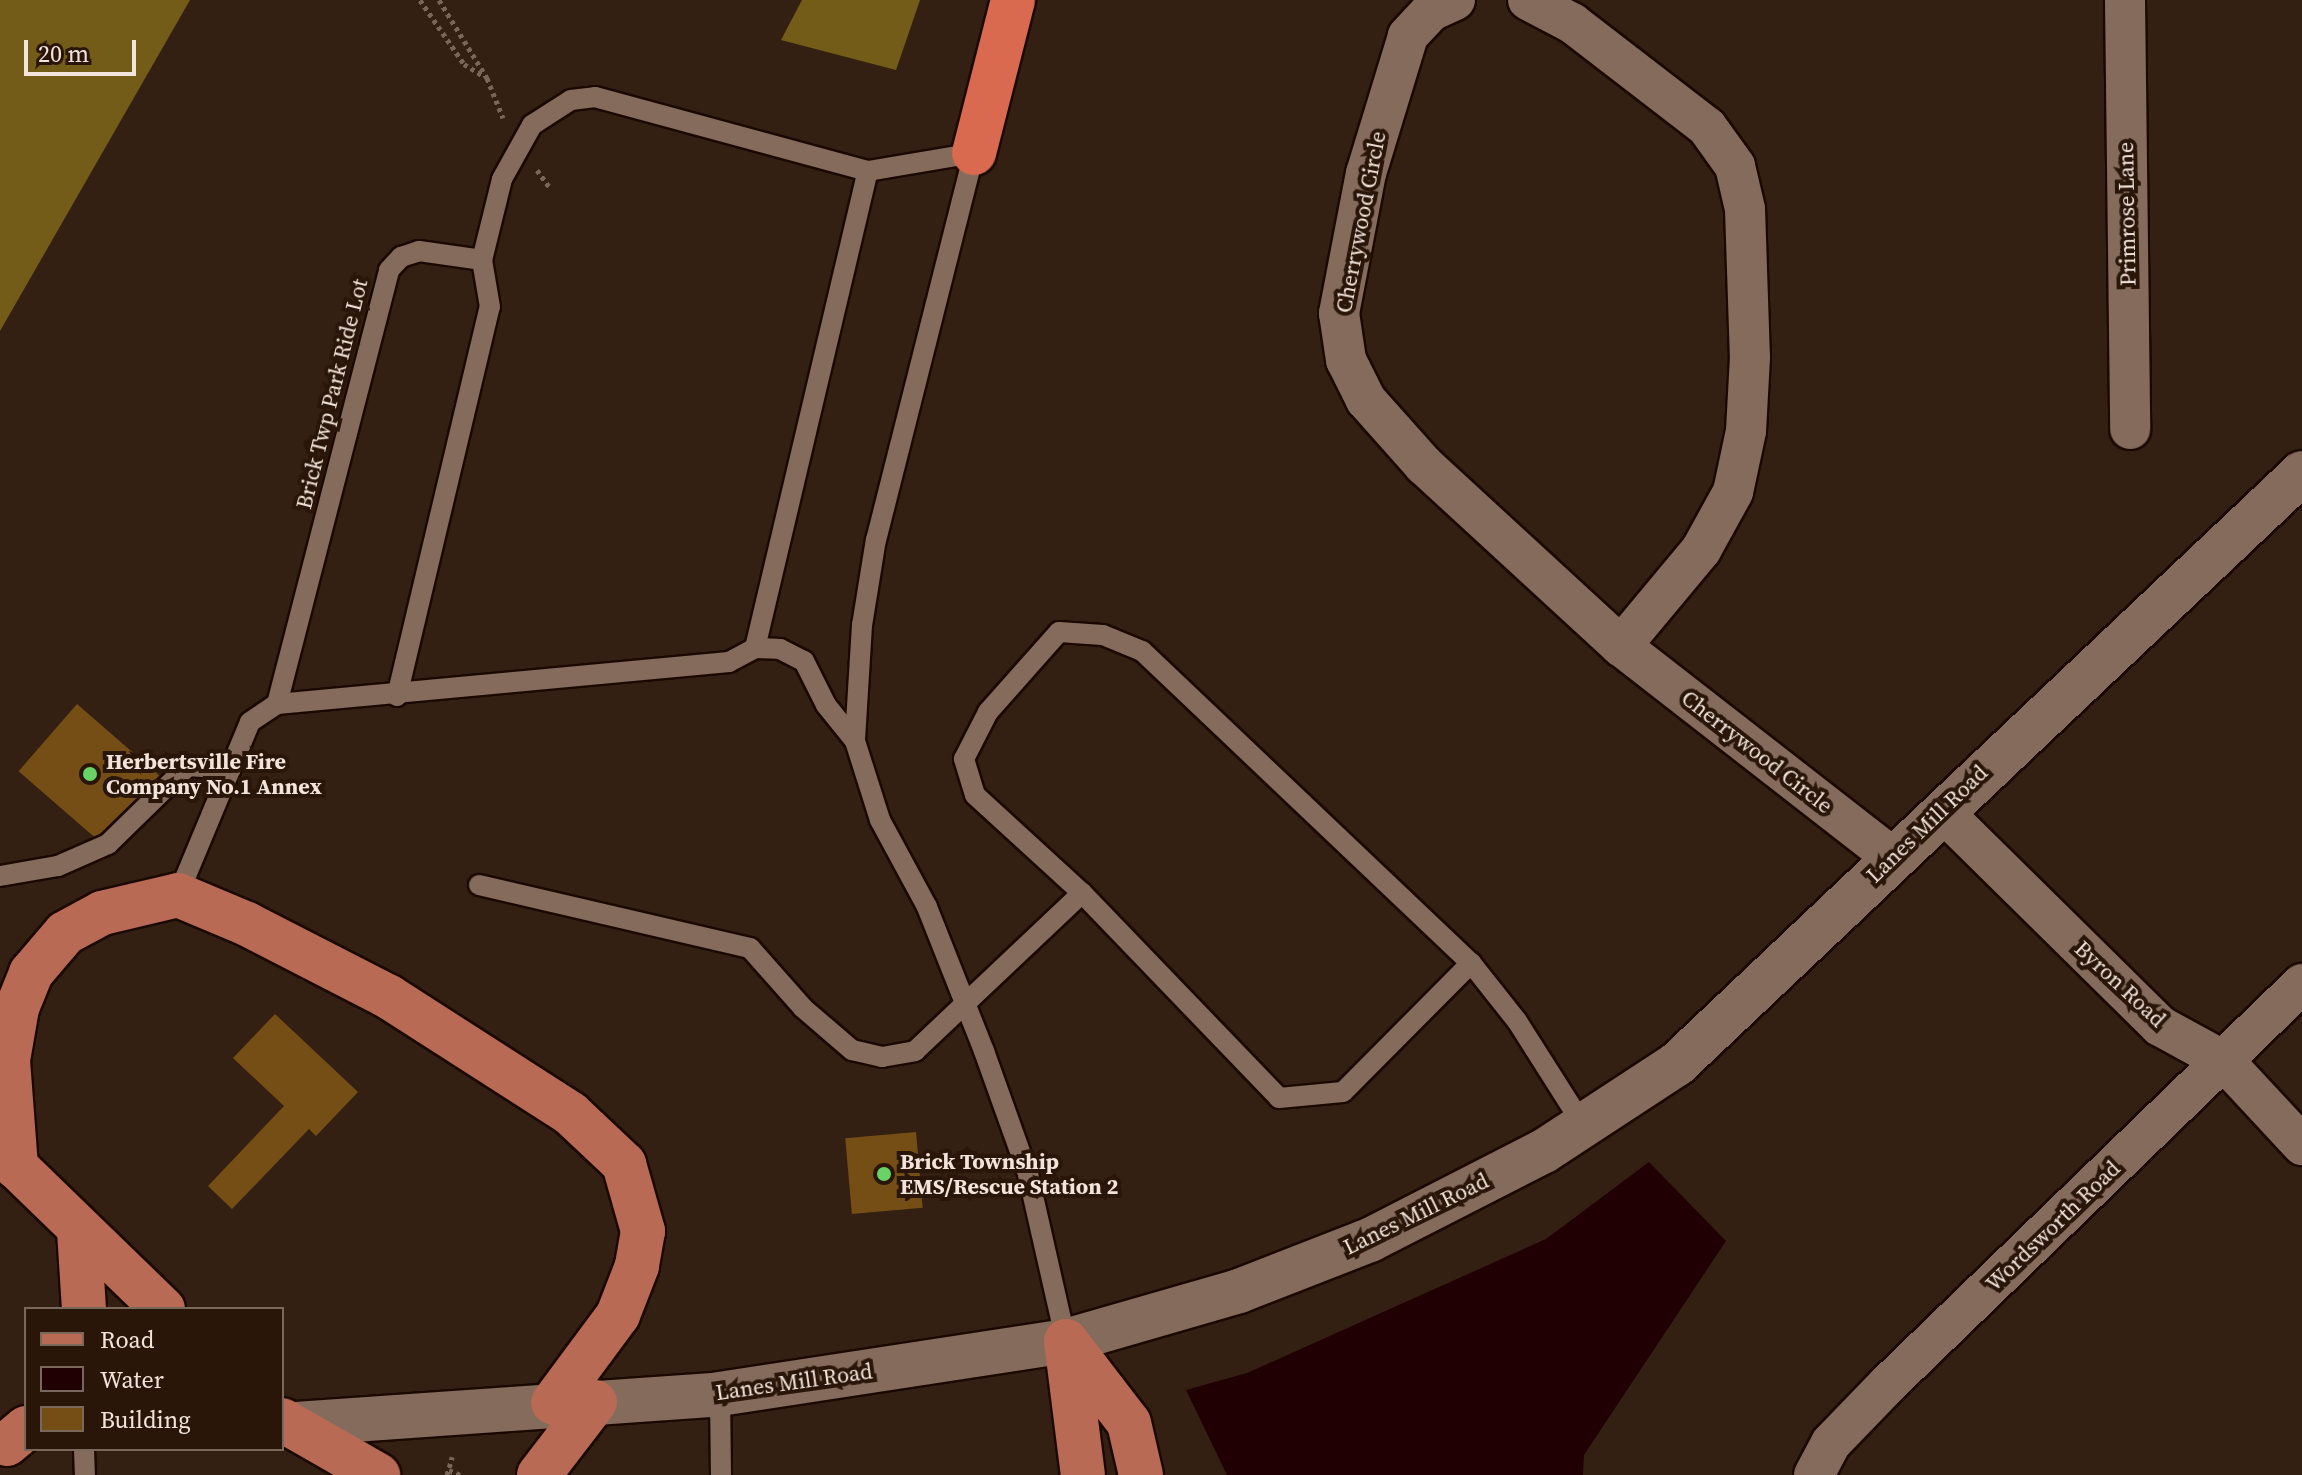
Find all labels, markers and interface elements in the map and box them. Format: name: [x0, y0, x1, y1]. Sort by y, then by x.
scale bar: [28, 24, 140, 74]
text: 20 m: [38, 37, 89, 70]
street label: Cherrywood Circle: [1330, 129, 1392, 315]
street label: Primrose Lane: [2113, 142, 2141, 286]
street label: Brick Twp Park Ride Lot: [291, 276, 373, 512]
street label: Cherrywood Circle: [1676, 685, 1838, 819]
place label: Herbertsville Fire Company No.1 Annex: [106, 748, 322, 800]
street label: Lanes Mill Road: [1861, 760, 1993, 888]
marker: Herbertsville Fire Company No.1 Annex: [81, 765, 99, 783]
street label: Byron Road: [2069, 935, 2171, 1033]
place label: Brick Township EMS/Rescue Station 2: [900, 1148, 1118, 1200]
street label: Wordsworth Road: [1980, 1155, 2126, 1297]
marker: Brick Township EMS/Rescue Station 2: [875, 1165, 893, 1183]
street label: Lanes Mill Road: [1339, 1168, 1493, 1260]
legend: [24, 1307, 284, 1451]
text: Road: [100, 1323, 154, 1356]
street label: Lanes Mill Road: [714, 1358, 874, 1406]
text: Water: [100, 1363, 164, 1396]
text: Building: [100, 1403, 191, 1436]

